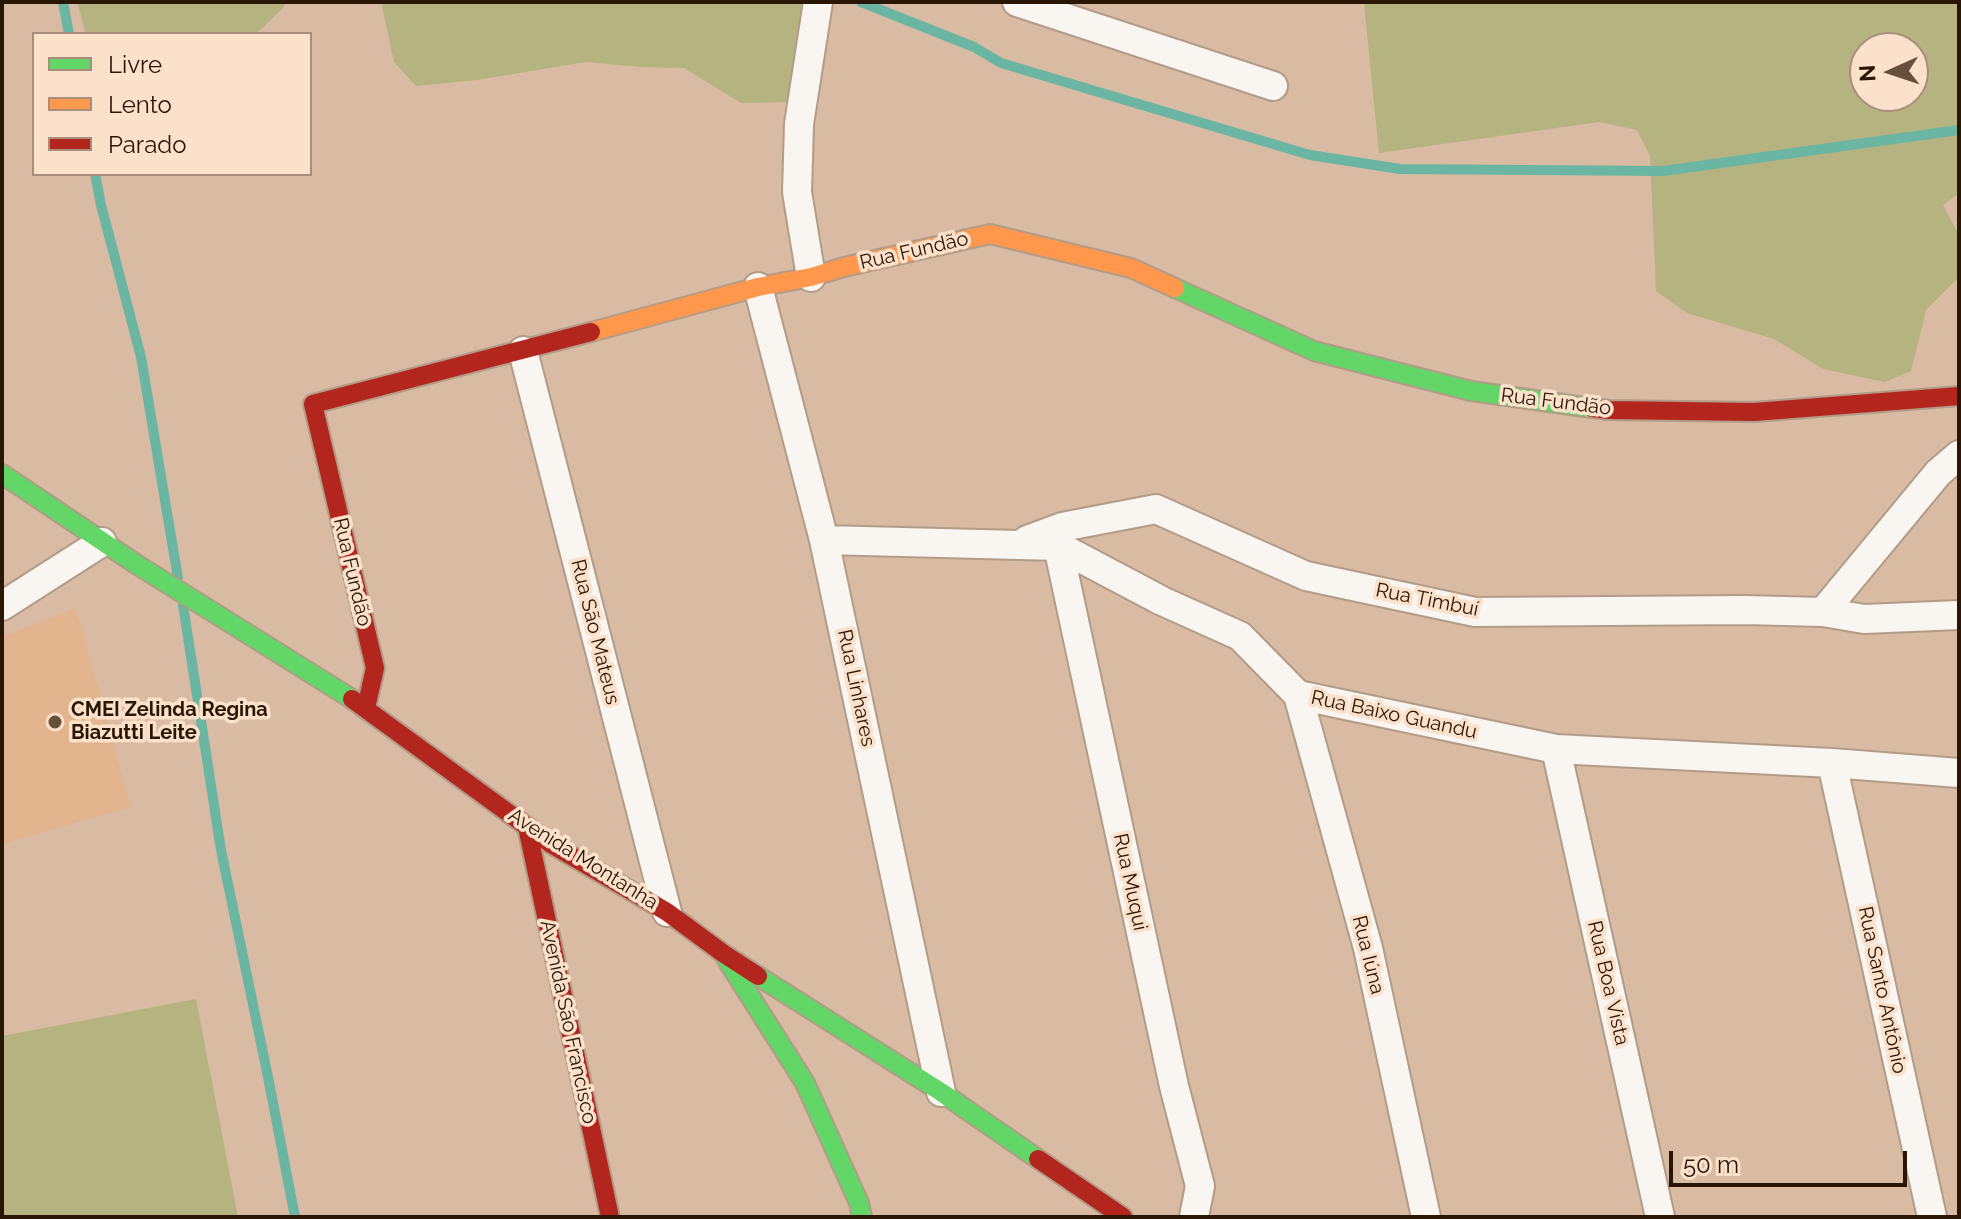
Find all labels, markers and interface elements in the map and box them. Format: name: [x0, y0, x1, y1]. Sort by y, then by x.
legend: [32, 32, 312, 176]
north arrow: [1849, 32, 1929, 112]
text: Livre: [108, 50, 162, 79]
text: N: [1854, 64, 1880, 82]
text: Lento: [108, 90, 172, 119]
text: Parado: [108, 130, 187, 159]
street label: Rua Fundão: [857, 227, 971, 275]
street label: Rua Fundão: [1500, 383, 1612, 421]
street label: Rua Fundão: [328, 515, 376, 629]
street label: Rua São Mateus: [565, 557, 625, 707]
street label: Rua Timbuí: [1374, 578, 1480, 622]
street label: Rua Linhares: [832, 627, 880, 749]
street label: Rua Baixo Guandu: [1309, 686, 1479, 744]
place label: CMEI Zelinda Regina Biazutti Leite: [71, 698, 268, 745]
marker: CMEI Zelinda Regina Biazutti Leite: [46, 713, 64, 731]
street label: Avenida Montanha: [504, 803, 662, 915]
street label: Rua Muqui: [1108, 831, 1152, 933]
street label: Rua Santo Antônio: [1853, 904, 1911, 1076]
street label: Rua Iúna: [1347, 913, 1389, 997]
street label: Avenida São Francisco: [535, 918, 601, 1126]
street label: Rua Boa Vista: [1582, 918, 1634, 1048]
scale bar: [1673, 1135, 1911, 1185]
text: 50 m: [1683, 1150, 1739, 1179]

